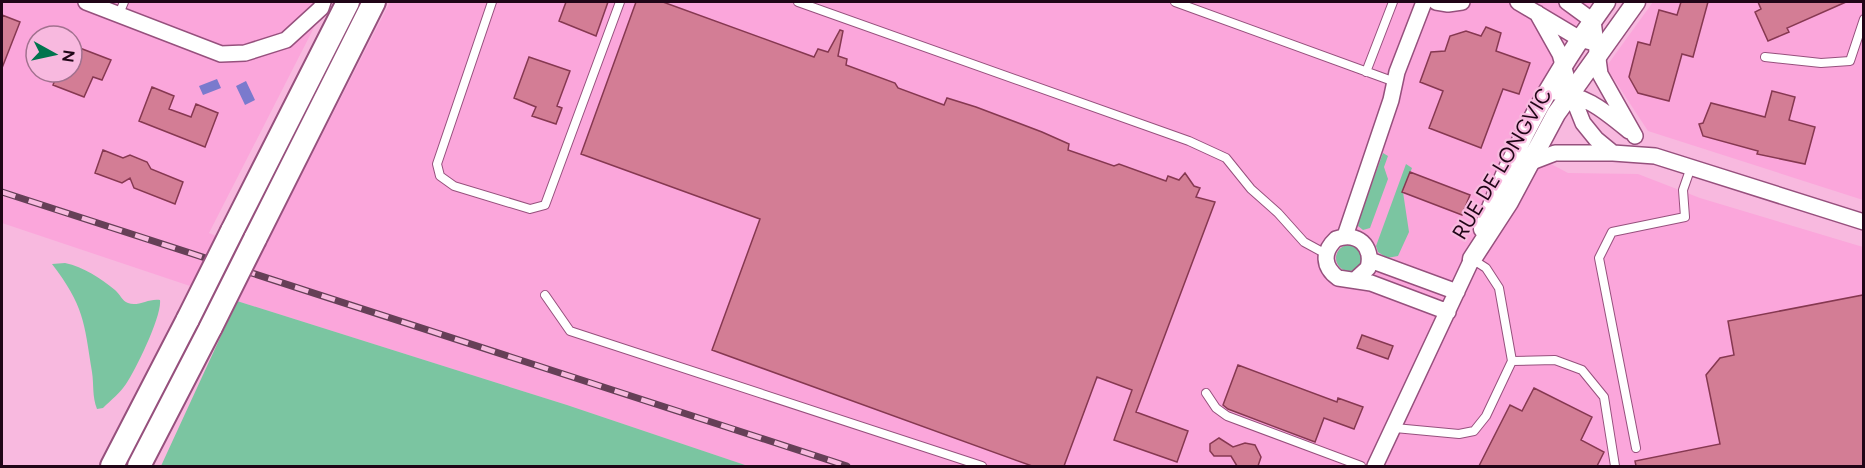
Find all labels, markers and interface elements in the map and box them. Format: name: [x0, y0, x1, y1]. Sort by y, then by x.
north arrow: [24, 24, 84, 84]
text: N: [58, 49, 79, 63]
street label: RUE DE LONGVIC: [1447, 84, 1557, 244]

